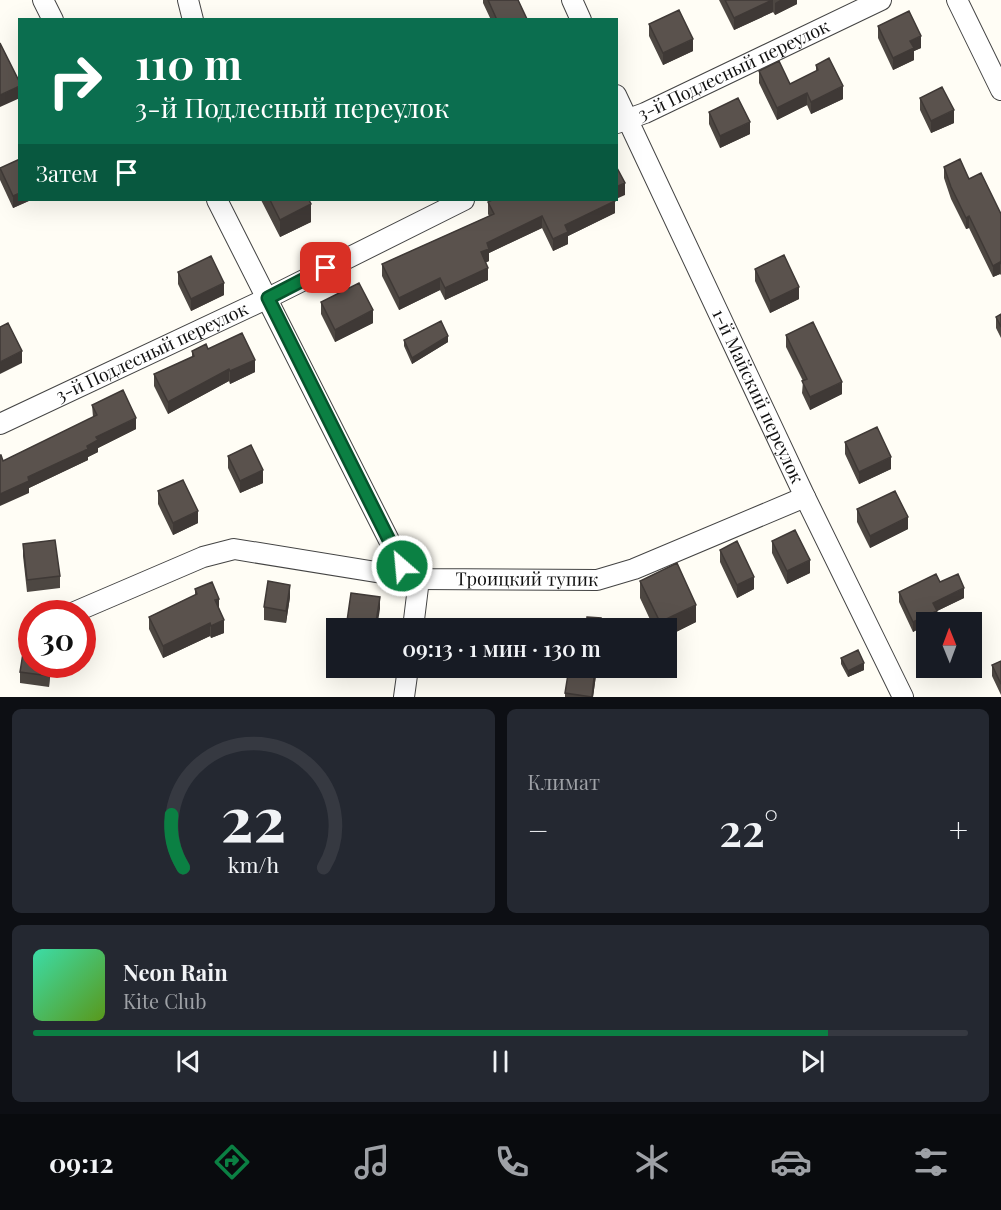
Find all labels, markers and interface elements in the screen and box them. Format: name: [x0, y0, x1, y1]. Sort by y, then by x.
street label: 3-й Подлесный переулок: [634, 14, 833, 126]
text: 110 m: [135, 35, 242, 91]
icon: right: [36, 42, 114, 120]
text: 3-й Подлесный переулок: [135, 89, 450, 125]
icon: arrive: [110, 156, 143, 189]
text: Затем: [36, 158, 98, 188]
pin: [300, 242, 351, 293]
icon: arrive: [309, 251, 342, 284]
street label: 3-й Подлесный переулок: [52, 296, 252, 407]
street label: 1-й Майский переулок: [707, 305, 810, 487]
position arrow: [370, 534, 434, 598]
street label: Троицкий тупик: [455, 566, 598, 591]
speed limit sign: 30: [18, 600, 96, 678]
north arrow: [916, 612, 982, 678]
map controls: [916, 612, 982, 678]
text: 09:13 · 1 мин · 130 m: [402, 633, 601, 663]
text: Климат: [528, 768, 600, 795]
text: 22: [221, 774, 286, 858]
text: 22°: [719, 798, 778, 858]
text: −: [528, 807, 549, 851]
text: +: [949, 807, 968, 851]
text: km/h: [228, 850, 279, 878]
text: Neon Rain: [123, 957, 228, 987]
text: Kite Club: [123, 987, 207, 1014]
icon: previous: [172, 1045, 205, 1078]
icon: pause: [484, 1045, 517, 1078]
icon: next: [796, 1045, 829, 1078]
icon: directions: [211, 1141, 253, 1183]
icon: music: [351, 1141, 393, 1183]
icon: phone: [491, 1141, 533, 1183]
icon: climate: [631, 1141, 673, 1183]
icon: car: [770, 1141, 812, 1183]
icon: filters: [910, 1141, 952, 1183]
text: 09:12: [49, 1144, 114, 1180]

